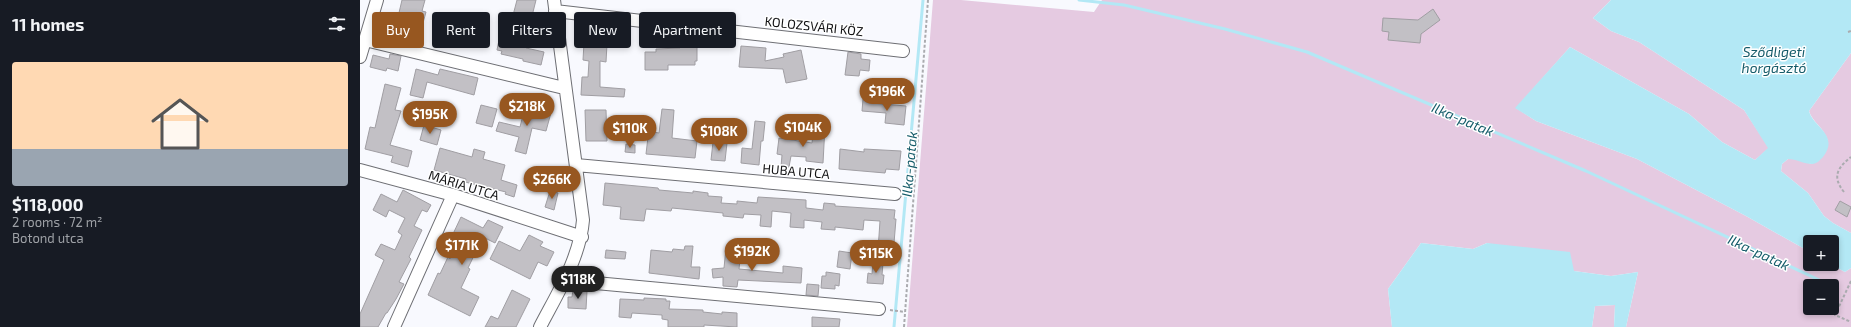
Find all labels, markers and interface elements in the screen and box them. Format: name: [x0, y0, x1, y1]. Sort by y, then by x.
chip: Buy: [372, 12, 424, 48]
chip: Rent: [432, 12, 490, 48]
chip: Filters: [498, 12, 566, 48]
chip: New: [574, 12, 631, 48]
chip: Apartment: [639, 12, 736, 48]
street label: KOLOZSVÁRI KÖZ: [764, 12, 864, 39]
icon: filters: [326, 13, 348, 35]
text: 11 homes: [12, 14, 84, 34]
water label: Sződligeti horgásztó: [1742, 43, 1807, 76]
pin: $196K: [859, 78, 915, 112]
text: $196K: [869, 83, 905, 99]
icon: home: [144, 88, 216, 160]
pin: $218K: [499, 93, 555, 127]
text: $218K: [508, 98, 546, 114]
water label: Ilka-patak: [1429, 98, 1497, 140]
pin: $195K: [402, 101, 458, 135]
text: $195K: [412, 106, 448, 122]
pin: $104K: [775, 114, 831, 148]
pin: $110K: [602, 115, 658, 149]
pin: $108K: [691, 118, 747, 152]
text: $104K: [784, 119, 822, 135]
text: $110K: [612, 120, 648, 136]
text: $108K: [700, 123, 738, 139]
water label: Ilka-patak: [898, 130, 920, 198]
street label: HUBA UTCA: [762, 160, 830, 182]
street label: MÁRIA UTCA: [427, 166, 502, 203]
pin: $266K: [524, 166, 580, 200]
text: $266K: [533, 171, 571, 187]
text: $118,000: [12, 194, 83, 214]
text: 2 rooms · 72 m²: [12, 214, 103, 230]
text: Botond utca: [12, 230, 84, 246]
water label: Ilka-patak: [1726, 230, 1792, 274]
pin: $171K: [434, 232, 490, 266]
map controls: [1803, 235, 1839, 315]
button: +: [1803, 235, 1839, 271]
text: $171K: [445, 237, 479, 253]
pin: $192K: [724, 238, 780, 272]
pin: $115K: [848, 240, 904, 274]
text: $192K: [734, 243, 770, 259]
text: $115K: [859, 245, 893, 261]
pin: $118K: [550, 266, 606, 300]
text: $118K: [560, 271, 596, 287]
button: −: [1803, 279, 1839, 315]

